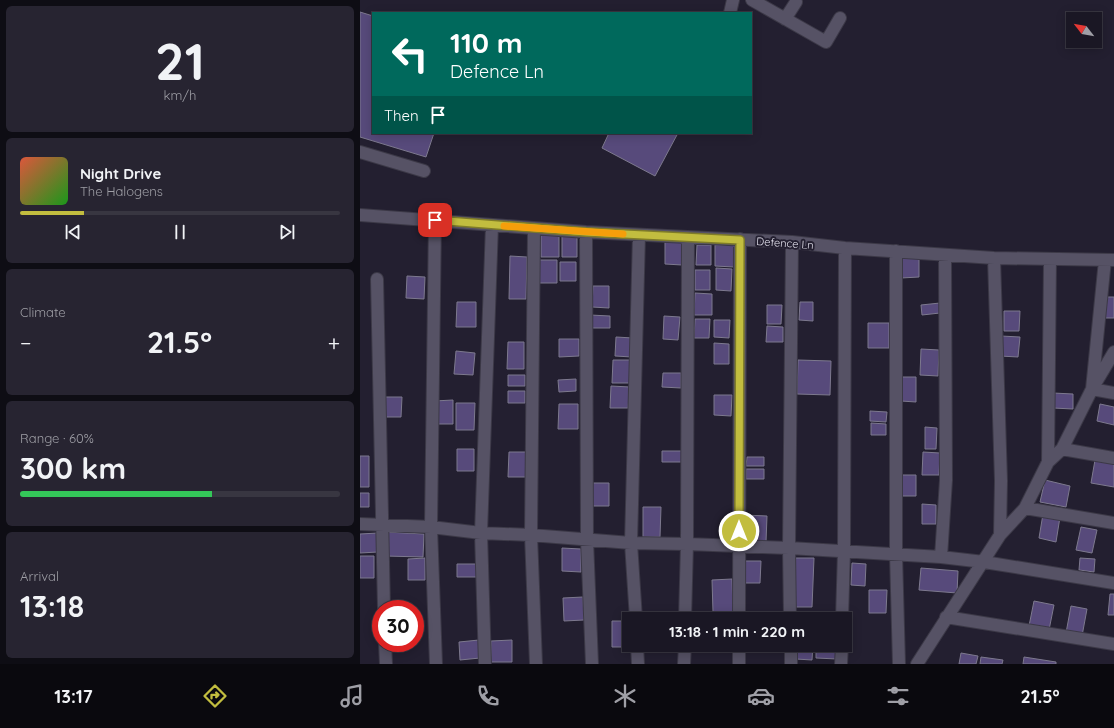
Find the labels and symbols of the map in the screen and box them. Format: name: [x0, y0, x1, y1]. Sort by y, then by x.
north arrow: [1066, 12, 1102, 48]
pin: [418, 203, 452, 237]
street label: Defence Ln: [756, 234, 814, 252]
position arrow: [718, 510, 760, 552]
speed limit sign: 30: [372, 600, 424, 652]

